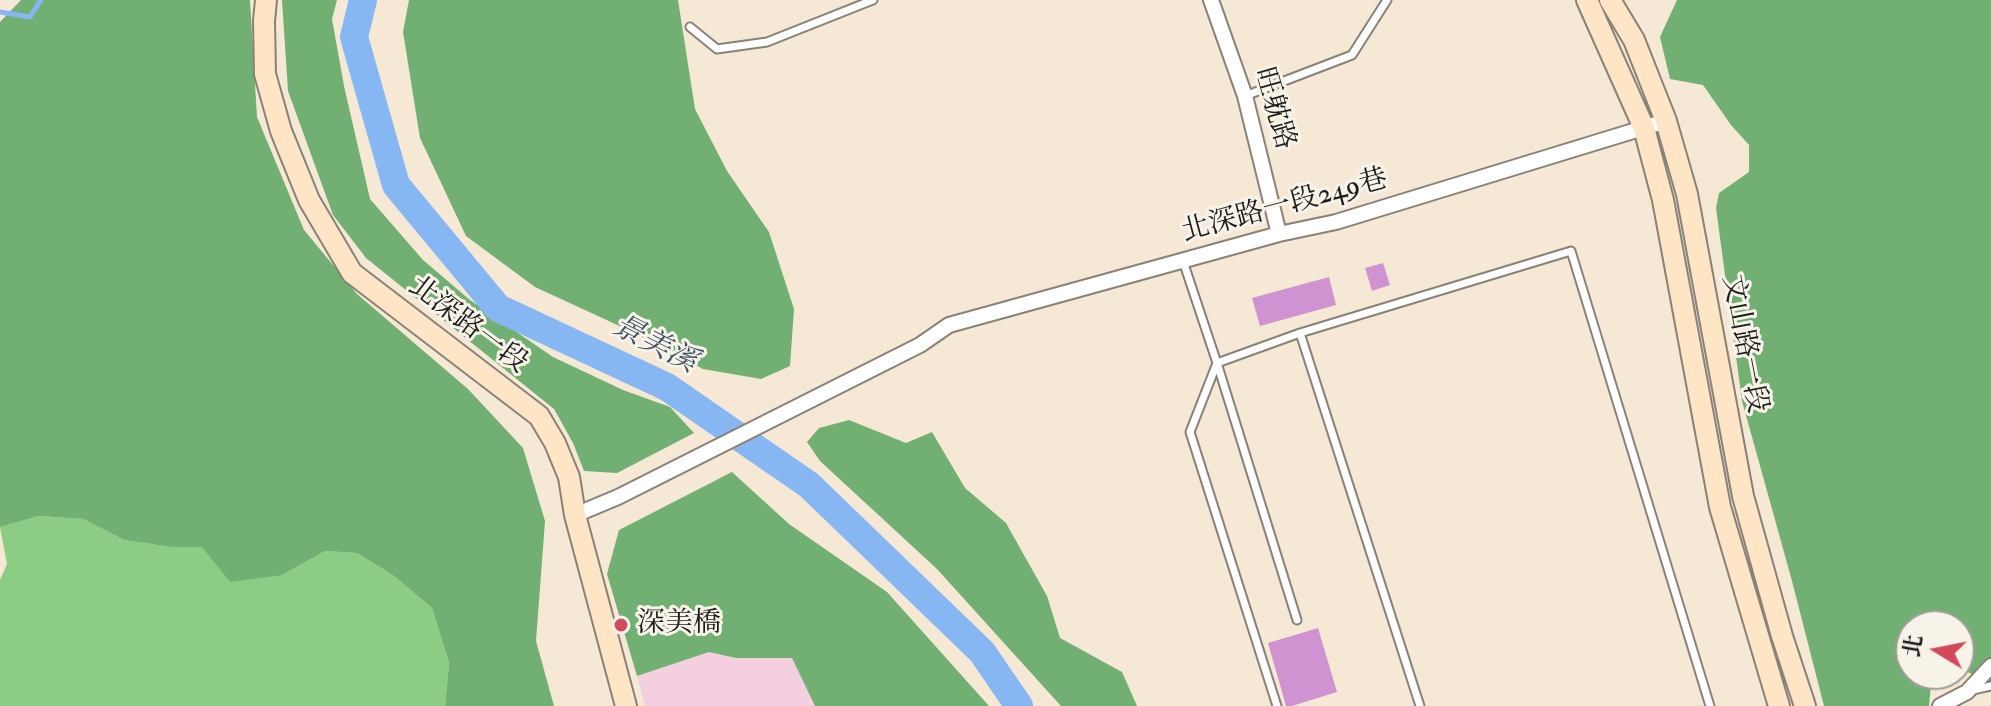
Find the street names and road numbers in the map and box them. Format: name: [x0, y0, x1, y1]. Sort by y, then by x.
street label: 旺躭路: [1245, 64, 1301, 154]
street label: 北深路一段249巷: [1178, 163, 1392, 251]
street label: 北深路一段: [401, 270, 533, 382]
street label: 文山路一段: [1713, 272, 1773, 416]

